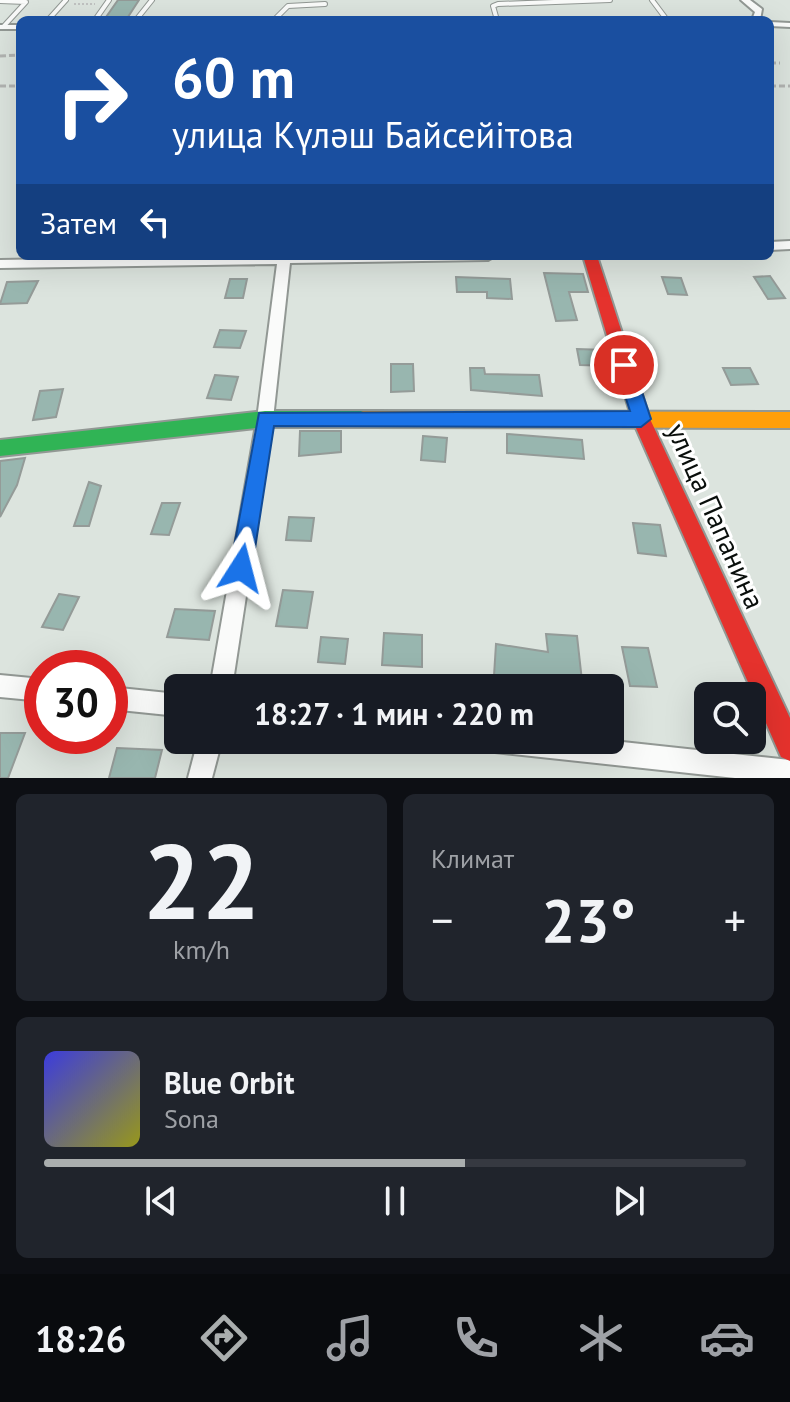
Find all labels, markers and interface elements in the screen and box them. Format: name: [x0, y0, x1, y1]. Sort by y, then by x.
text: 60 m: [172, 41, 295, 113]
icon: right: [40, 48, 144, 152]
text: улица Күләш Байсейітова: [172, 111, 574, 158]
icon: left: [133, 200, 177, 244]
text: Затем: [40, 203, 117, 242]
pin: [590, 331, 658, 399]
icon: arrive: [602, 343, 646, 387]
street label: улица Папанина: [659, 417, 774, 614]
position arrow: [199, 526, 283, 610]
speed limit sign: 30: [24, 650, 128, 754]
map controls: [694, 682, 766, 754]
button: search: [694, 682, 766, 754]
text: 18:27 · 1 мин · 220 m: [254, 694, 534, 733]
text: 22: [143, 813, 260, 948]
text: Климат: [431, 842, 514, 875]
text: 23°: [541, 881, 636, 959]
text: −: [431, 891, 453, 948]
text: +: [724, 891, 746, 948]
text: km/h: [173, 933, 230, 966]
text: Blue Orbit: [164, 1063, 294, 1102]
text: Sona: [164, 1102, 219, 1135]
icon: previous: [139, 1179, 183, 1223]
icon: pause: [373, 1179, 417, 1223]
icon: next: [607, 1179, 651, 1223]
icon: directions: [196, 1310, 252, 1366]
icon: music: [322, 1310, 378, 1366]
icon: phone: [448, 1310, 504, 1366]
icon: climate: [573, 1310, 629, 1366]
icon: car: [699, 1310, 755, 1366]
text: 18:26: [35, 1315, 126, 1362]

